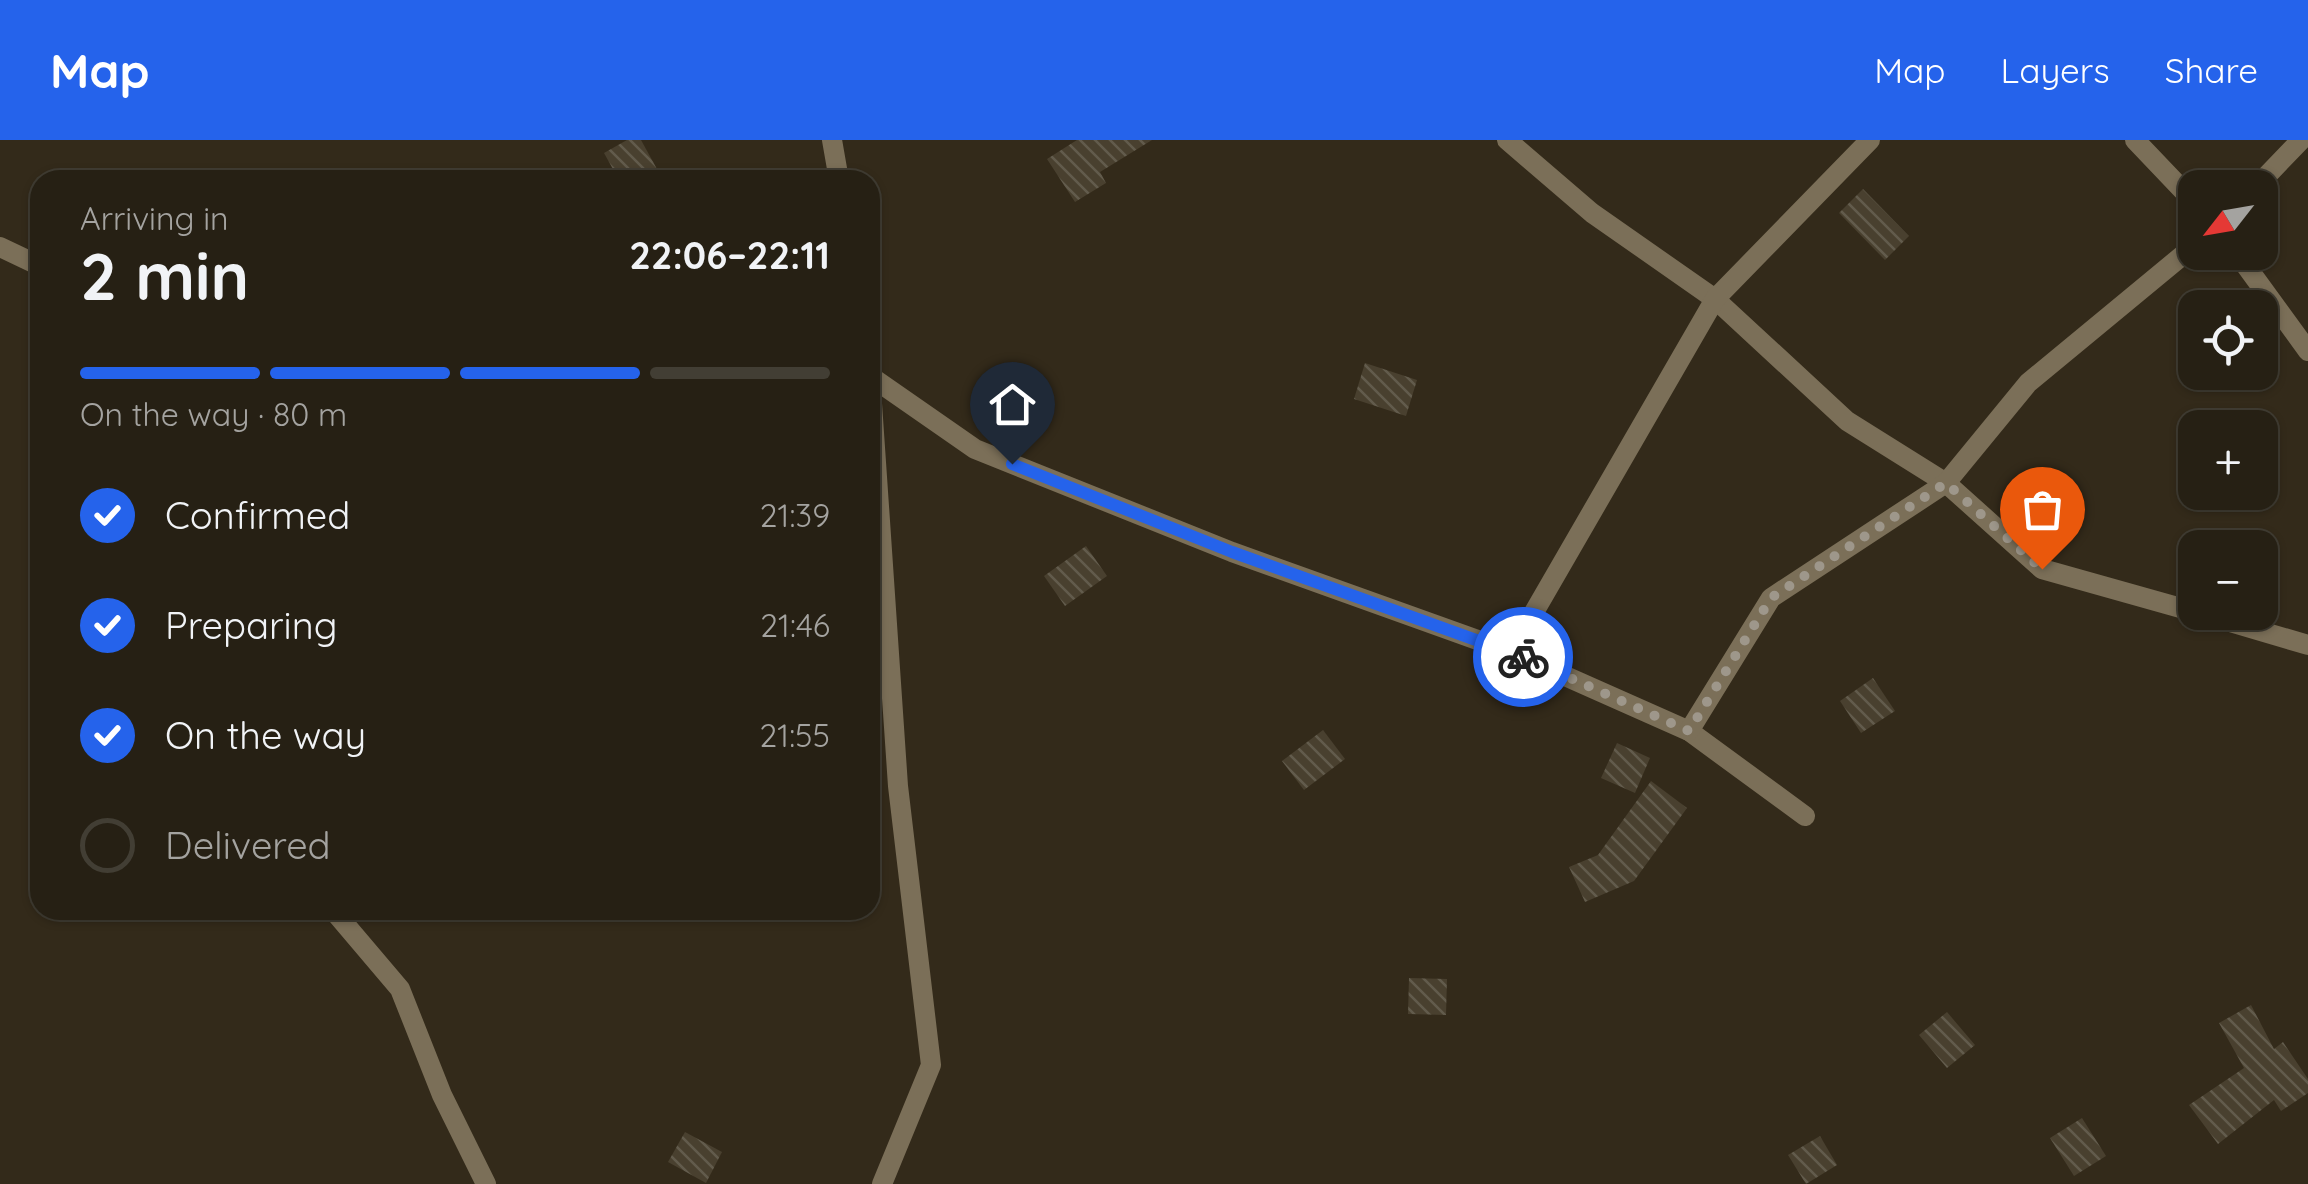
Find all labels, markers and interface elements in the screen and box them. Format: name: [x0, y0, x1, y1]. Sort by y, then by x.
text: Map: [50, 40, 150, 100]
text: Map: [1874, 48, 1946, 92]
text: Layers: [2001, 48, 2110, 92]
text: Share: [2165, 48, 2258, 92]
north arrow: [2178, 170, 2278, 270]
map controls: [2178, 170, 2278, 630]
text: Arriving in: [80, 198, 229, 238]
text: 22:06–22:11: [629, 231, 830, 279]
text: 2 min: [80, 235, 249, 316]
button: locate: [2178, 290, 2278, 390]
pin: [970, 362, 1055, 465]
icon: home: [985, 377, 1040, 432]
text: On the way · 80 m: [80, 394, 347, 434]
button: +: [2178, 410, 2278, 510]
pin: [2000, 467, 2085, 570]
icon: bag: [2015, 482, 2070, 537]
icon: check: [80, 488, 135, 543]
text: Confirmed: [165, 491, 350, 539]
text: 21:39: [760, 495, 830, 535]
button: −: [2178, 530, 2278, 630]
icon: check: [80, 598, 135, 653]
text: Preparing: [165, 601, 337, 649]
text: 21:46: [760, 605, 830, 645]
courier: [1473, 607, 1573, 707]
icon: bike: [1496, 630, 1551, 685]
icon: check: [80, 708, 135, 763]
text: On the way: [165, 711, 366, 759]
text: 21:55: [760, 715, 830, 755]
text: Delivered: [165, 821, 331, 869]

